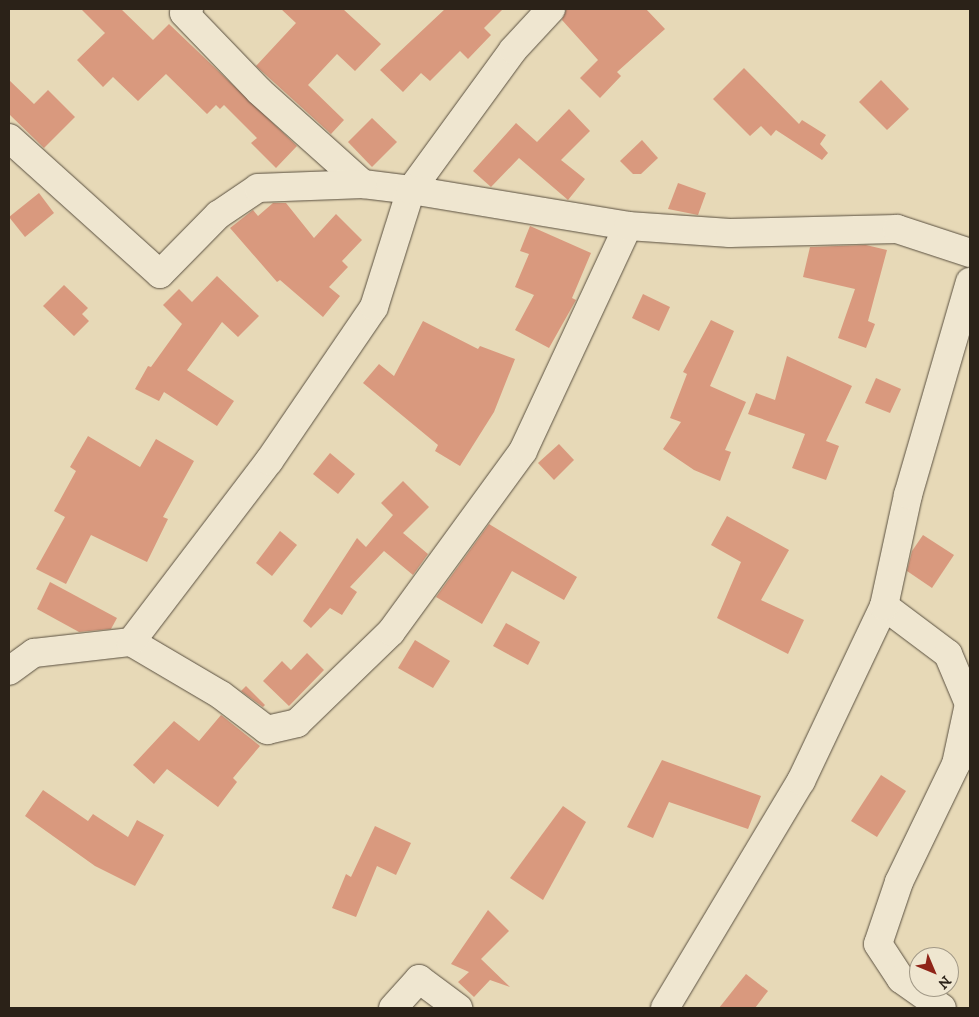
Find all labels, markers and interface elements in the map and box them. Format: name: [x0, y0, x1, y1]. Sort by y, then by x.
north arrow: [909, 947, 959, 997]
text: N: [933, 971, 954, 992]

